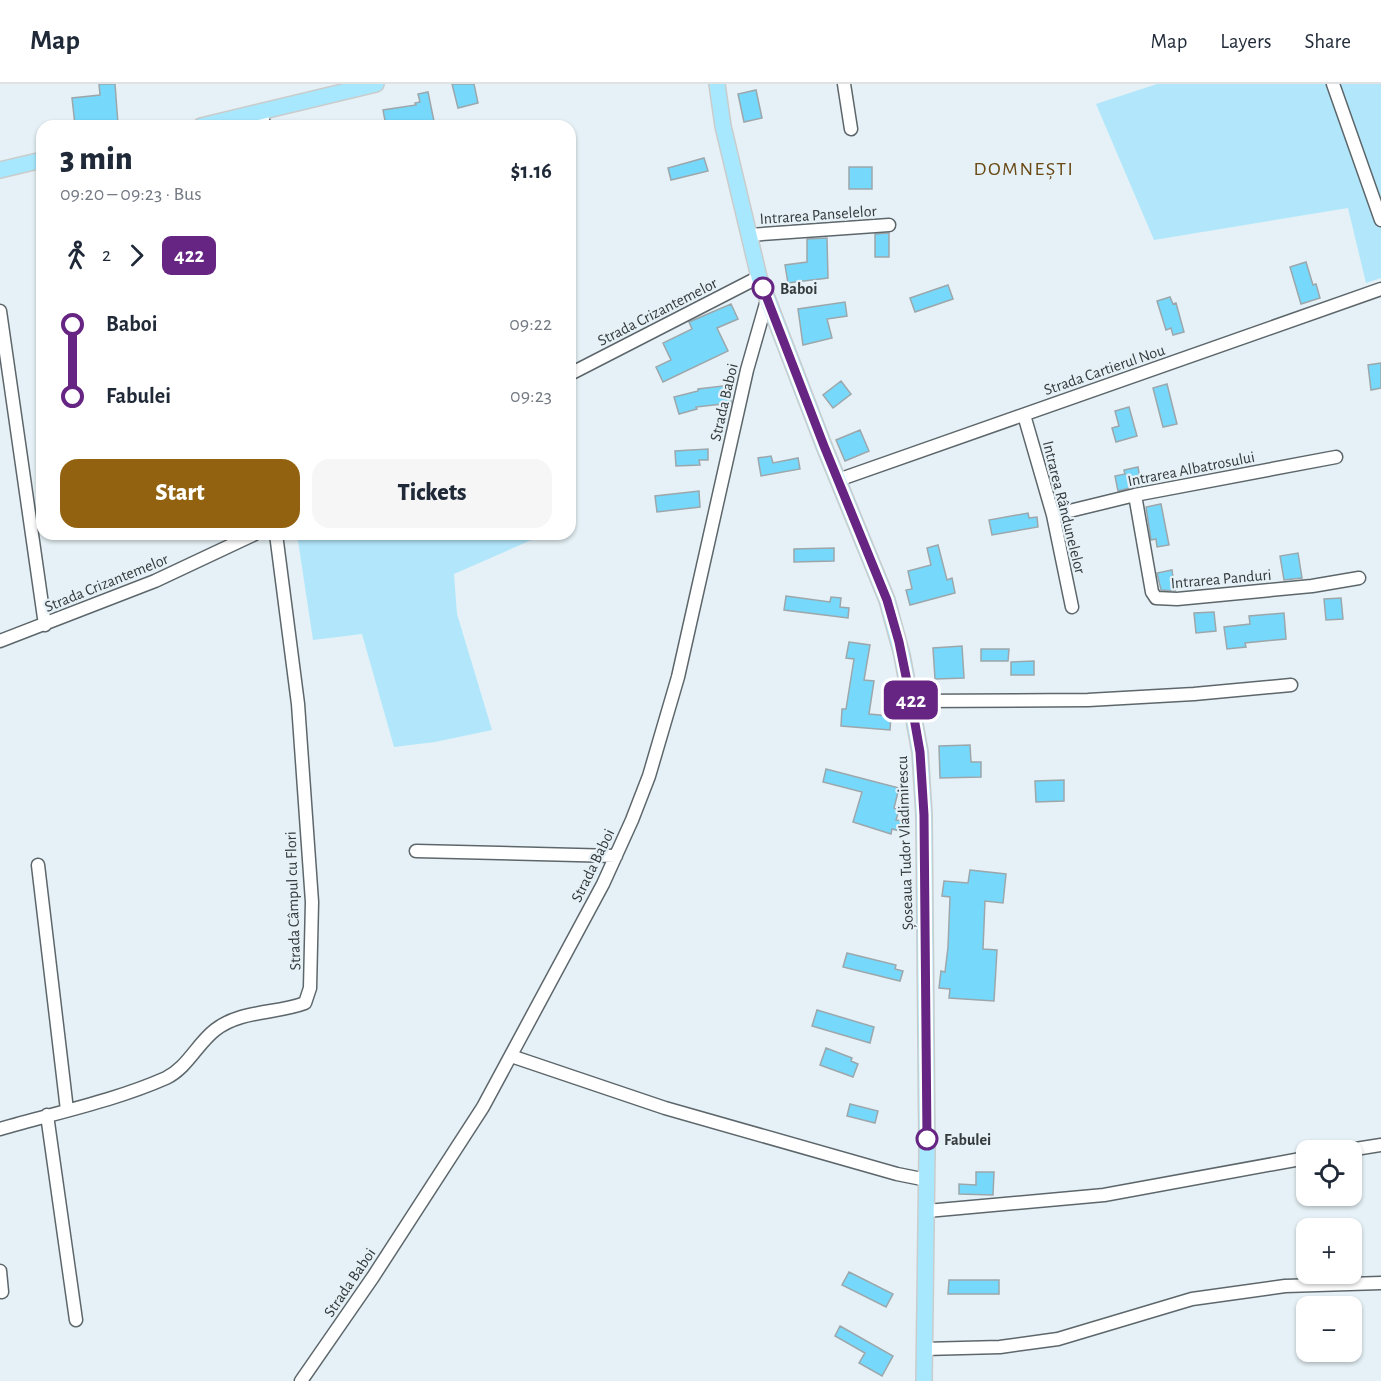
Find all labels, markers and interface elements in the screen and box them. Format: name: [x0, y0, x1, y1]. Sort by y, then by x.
text: Map: [30, 27, 80, 55]
text: Map: [1151, 31, 1187, 52]
text: Layers: [1220, 31, 1271, 52]
text: Share: [1304, 31, 1351, 52]
text: 3 min: [60, 143, 133, 176]
district label: DOMNEȘTI: [974, 159, 1074, 180]
text: $1.16: [511, 160, 552, 182]
text: 09:20 – 09:23 · Bus: [60, 184, 202, 204]
street label: Intrarea Panselelor: [759, 203, 878, 227]
icon: walk: [60, 239, 93, 272]
icon: forward: [120, 239, 153, 272]
text: 2: [102, 245, 111, 265]
text: 422: [174, 245, 204, 266]
street label: Strada Crizantemelor: [595, 274, 721, 349]
marker: Baboi: [752, 277, 774, 299]
place label: Baboi: [780, 281, 817, 297]
text: Baboi: [106, 313, 157, 335]
text: 09:22: [509, 314, 552, 334]
street label: Strada Cartierul Nou: [1042, 342, 1167, 398]
street label: Strada Baboi: [707, 362, 741, 443]
text: Fabulei: [106, 385, 171, 407]
text: 09:23: [510, 386, 552, 406]
street label: Intrarea Rândunelelor: [1040, 439, 1088, 576]
street label: Intrarea Albatrosului: [1126, 449, 1256, 489]
button: Start: [60, 459, 300, 528]
button: Tickets: [312, 459, 552, 528]
street label: Strada Crizantemelor: [42, 551, 171, 615]
street label: Intrarea Panduri: [1170, 567, 1272, 591]
line badge: 422: [876, 680, 946, 720]
text: 422: [896, 690, 926, 711]
street label: Șoseaua Tudor Vladimirescu: [894, 755, 918, 930]
street label: Strada Baboi: [568, 826, 617, 905]
street label: Strada Câmpul cu Flori: [283, 831, 303, 971]
marker: Fabulei: [916, 1128, 938, 1150]
place label: Fabulei: [944, 1132, 991, 1148]
map controls: [1296, 1140, 1362, 1362]
button: locate: [1296, 1140, 1362, 1206]
button: +: [1296, 1218, 1362, 1284]
street label: Strada Baboi: [321, 1245, 379, 1320]
button: −: [1296, 1296, 1362, 1362]

